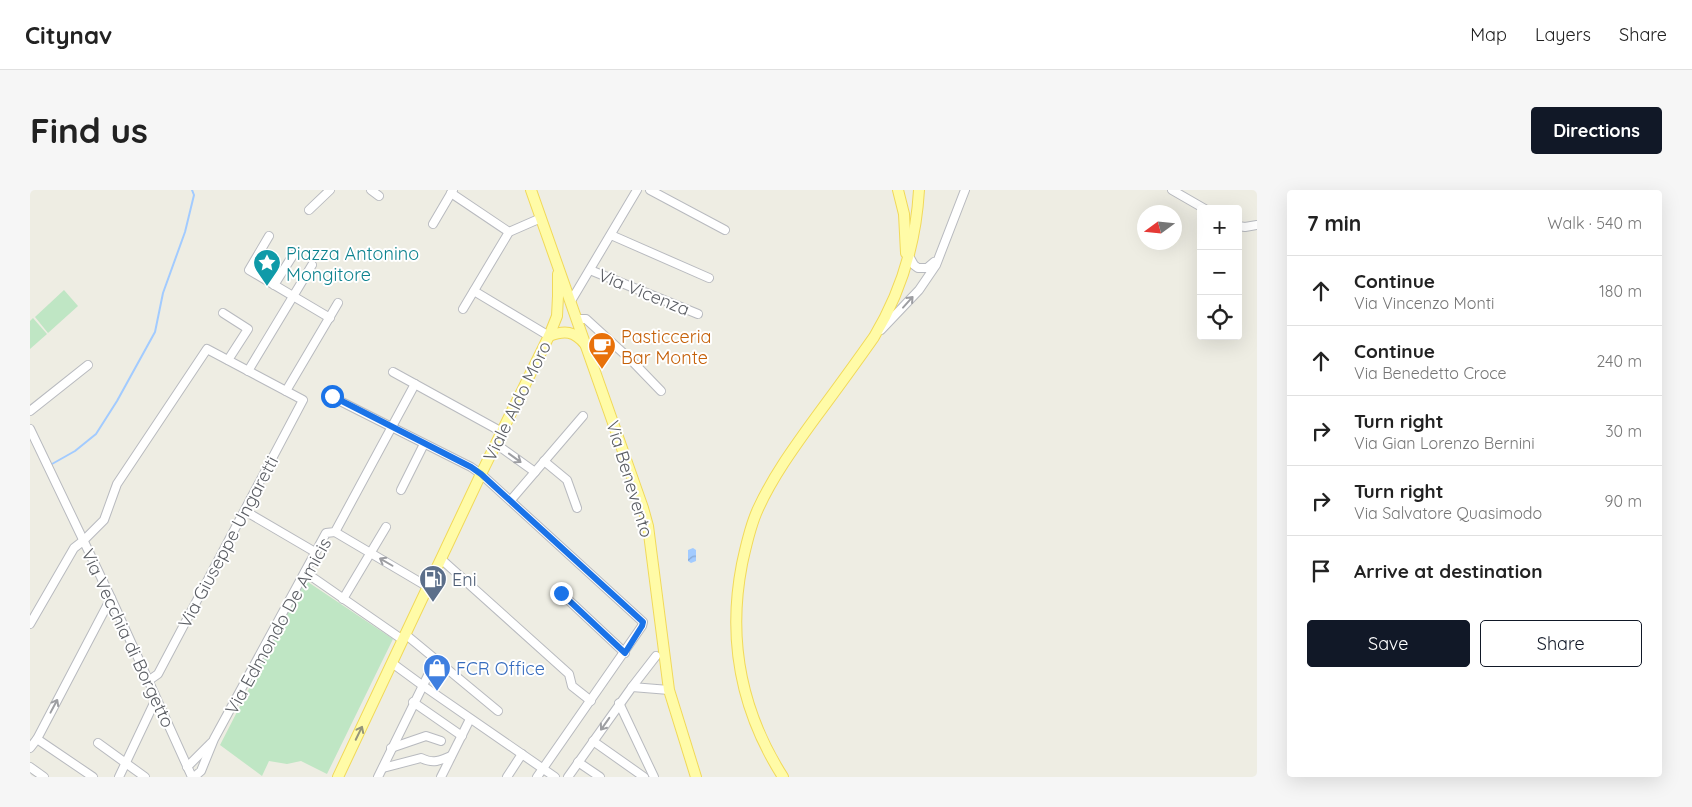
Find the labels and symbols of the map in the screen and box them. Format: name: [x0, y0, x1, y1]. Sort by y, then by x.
north arrow: [1137, 205, 1182, 250]
place label: Piazza Antonino Mongitore: [286, 242, 419, 286]
place icon: Piazza Antonino Mongitore: [252, 248, 282, 287]
street label: Via Vicenza: [595, 263, 693, 321]
one-way arrow: [902, 296, 914, 309]
place label: Pasticceria Bar Monte: [621, 325, 711, 369]
cafe icon: Pasticceria Bar Monte: [587, 331, 617, 370]
street label: Viale Aldo Moro: [478, 337, 556, 465]
route start: [321, 385, 344, 408]
street label: Via Benevento: [601, 418, 659, 540]
street label: Via Giuseppe Ungaretti: [173, 452, 283, 632]
one-way arrow: [508, 453, 522, 463]
street label: Via Edmondo De Amicis: [220, 533, 336, 719]
street label: Via Vecchia di Borgetto: [76, 545, 180, 731]
one-way arrow: [379, 556, 393, 566]
fuel station icon: Eni: [418, 564, 448, 603]
place label: Eni: [452, 568, 476, 591]
route end: [550, 582, 573, 605]
shop icon: FCR Office: [422, 653, 452, 692]
place label: FCR Office: [456, 657, 545, 680]
one-way arrow: [50, 699, 59, 714]
one-way arrow: [600, 717, 610, 731]
one-way arrow: [355, 726, 364, 741]

